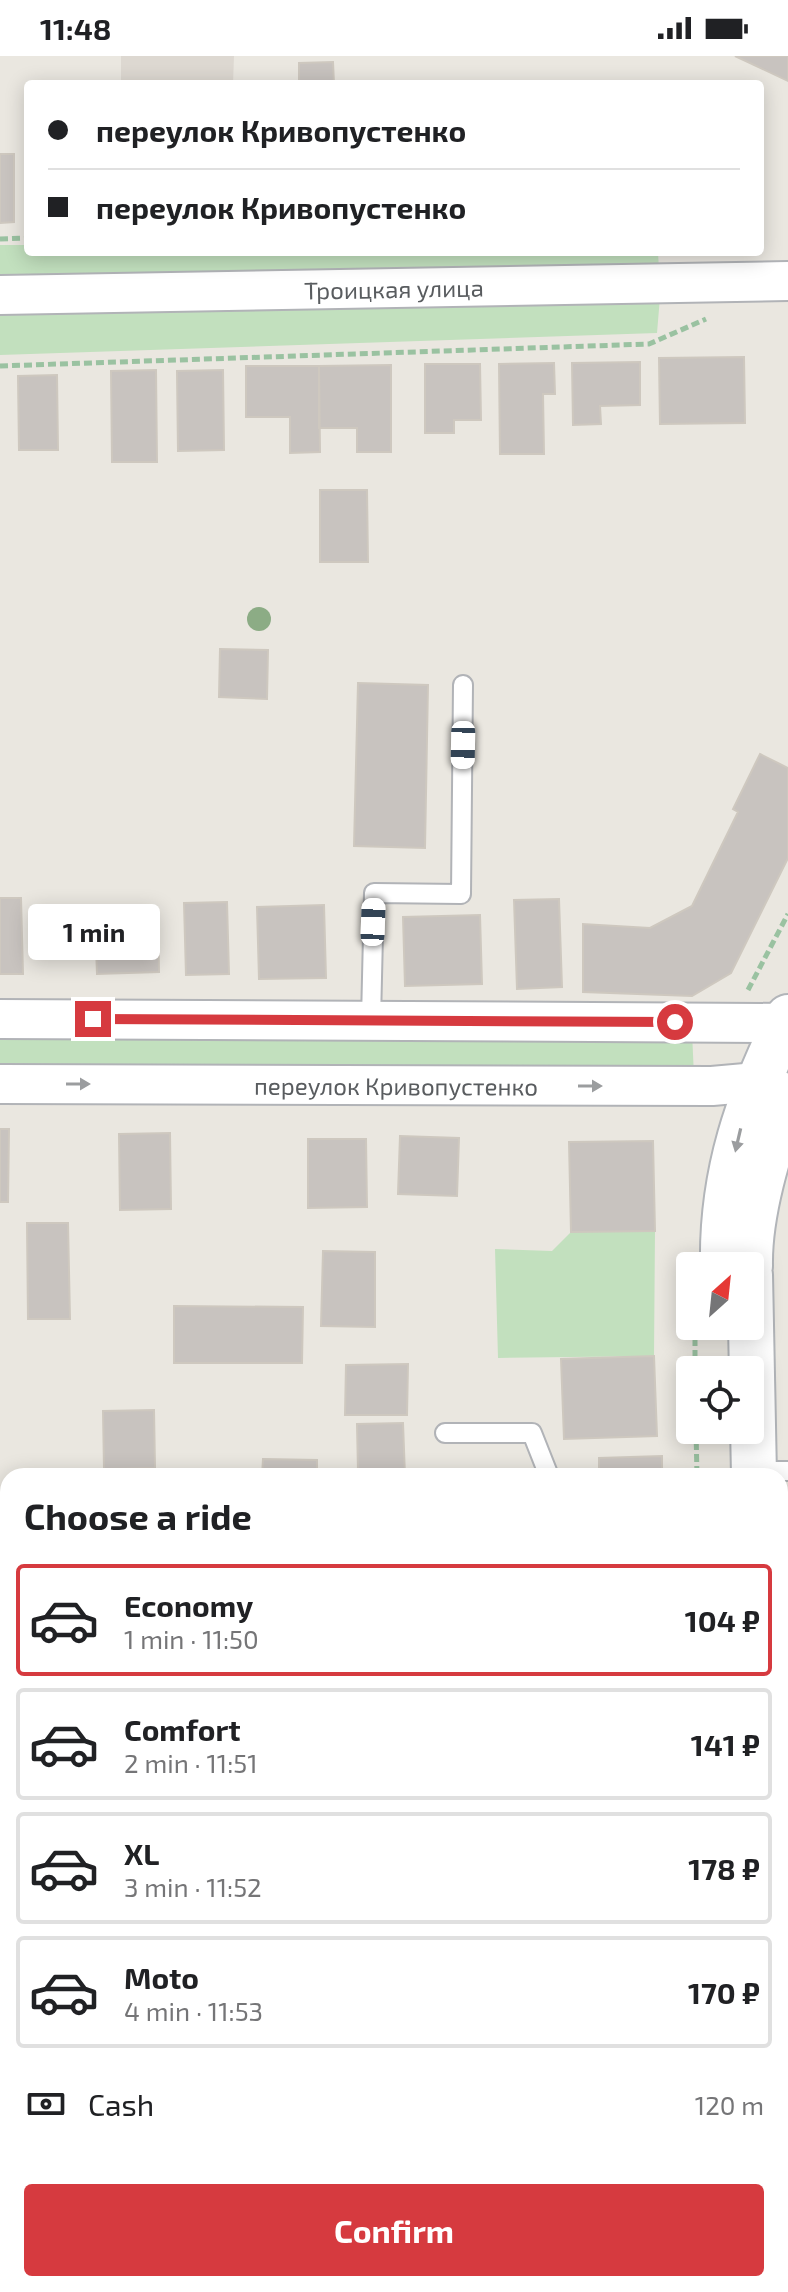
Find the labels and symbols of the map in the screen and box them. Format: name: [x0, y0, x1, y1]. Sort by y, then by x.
street label: Троицкая улица: [304, 272, 484, 304]
car: [451, 721, 475, 769]
car: [360, 898, 386, 946]
callout: 1 min: [27, 903, 159, 959]
route end: [75, 1001, 111, 1037]
route start: [657, 1004, 693, 1040]
street label: переулок Кривопустенко: [254, 1070, 538, 1101]
one-way arrow: [66, 1078, 91, 1090]
one-way arrow: [578, 1080, 603, 1092]
one-way arrow: [731, 1128, 744, 1153]
north arrow: [676, 1252, 764, 1340]

